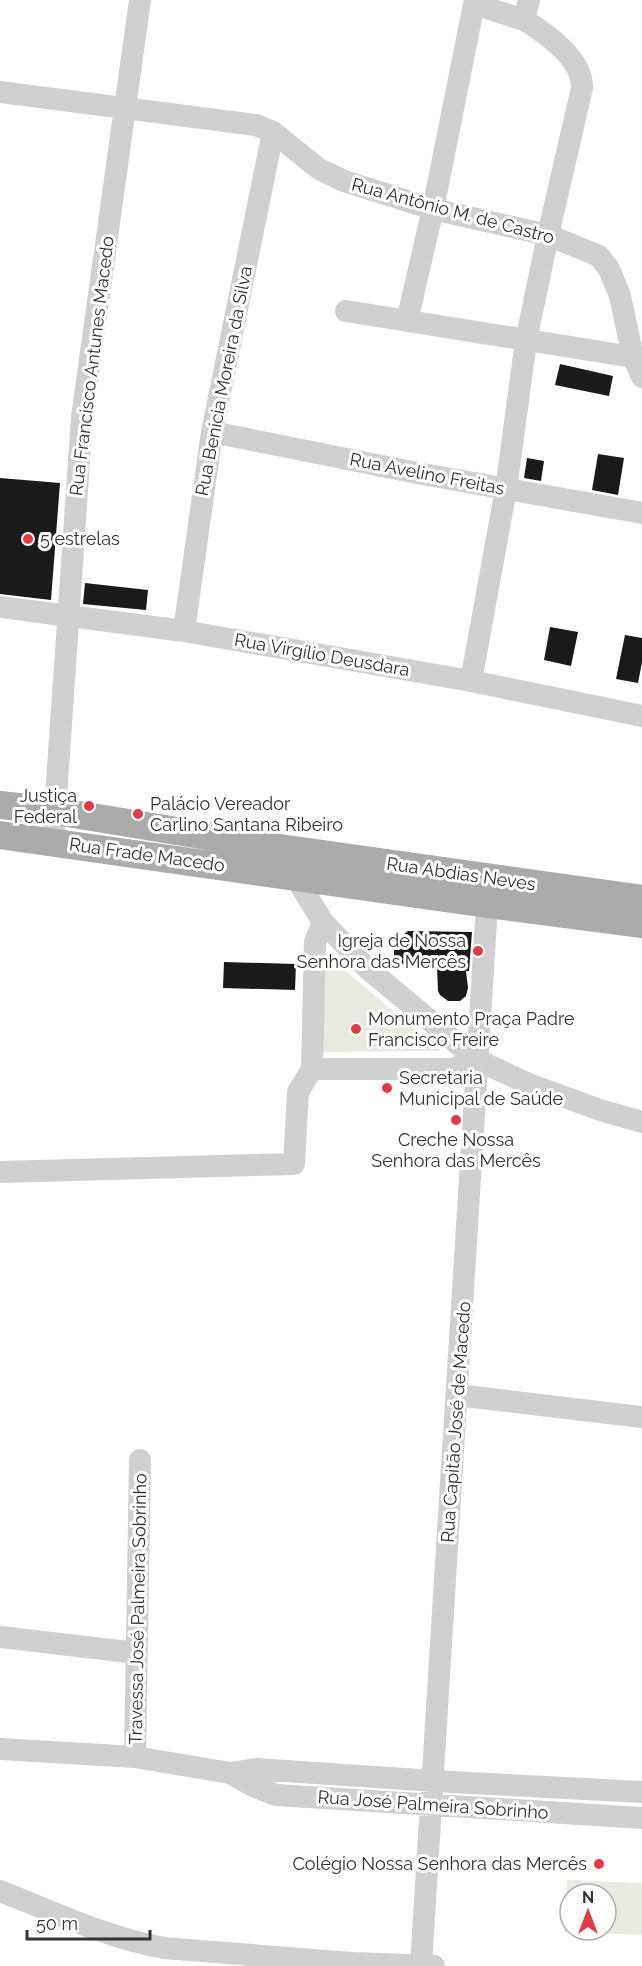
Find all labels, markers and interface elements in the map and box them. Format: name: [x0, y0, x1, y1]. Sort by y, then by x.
street label: Rua Antônio M. de Castro: [350, 173, 557, 248]
street label: Rua Francisco Antunes Macedo: [65, 235, 118, 497]
street label: Rua Benicia Moreira da Silva: [191, 264, 256, 498]
street label: Rua Avelino Freitas: [348, 448, 507, 499]
place label: 5 estrelas: [40, 528, 120, 549]
marker: 5 estrelas: [21, 532, 35, 546]
street label: Rua Virgílio Deusdara: [233, 629, 411, 680]
place label: Justiça Federal: [14, 785, 77, 827]
place label: Palácio Vereador Carlino Santana Ribeiro: [150, 793, 343, 835]
marker: Justiça Federal: [82, 799, 96, 813]
marker: Palácio Vereador Carlino Santana Ribeiro: [131, 807, 145, 821]
street label: Rua Frade Macedo: [68, 833, 226, 876]
street label: Rua Abdias Neves: [385, 853, 537, 894]
place label: Igreja de Nossa Senhora das Mercês: [297, 930, 466, 972]
marker: Igreja de Nossa Senhora das Mercês: [471, 944, 485, 958]
place label: Monumento Praça Padre Francisco Freire: [368, 1008, 575, 1050]
marker: Monumento Praça Padre Francisco Freire: [349, 1022, 363, 1036]
place label: Secretaria Municipal de Saúde: [399, 1067, 564, 1109]
marker: Secretaria Municipal de Saúde: [380, 1081, 394, 1095]
marker: Creche Nossa Senhora das Mercês: [449, 1113, 463, 1127]
place label: Creche Nossa Senhora das Mercês: [371, 1129, 541, 1171]
street label: Rua Capitão José de Macedo: [437, 1300, 474, 1543]
street label: Travessa José Palmeira Sobrinho: [125, 1473, 150, 1745]
street label: Rua José Palmeira Sobrinho: [317, 1786, 550, 1823]
place label: Colégio Nossa Senhora das Mercês: [292, 1853, 587, 1874]
marker: Colégio Nossa Senhora das Mercês: [592, 1857, 606, 1871]
north arrow: [558, 1882, 618, 1942]
text: N: [582, 1888, 594, 1907]
scale bar: [27, 1903, 150, 1941]
text: 50 m: [36, 1913, 78, 1934]

